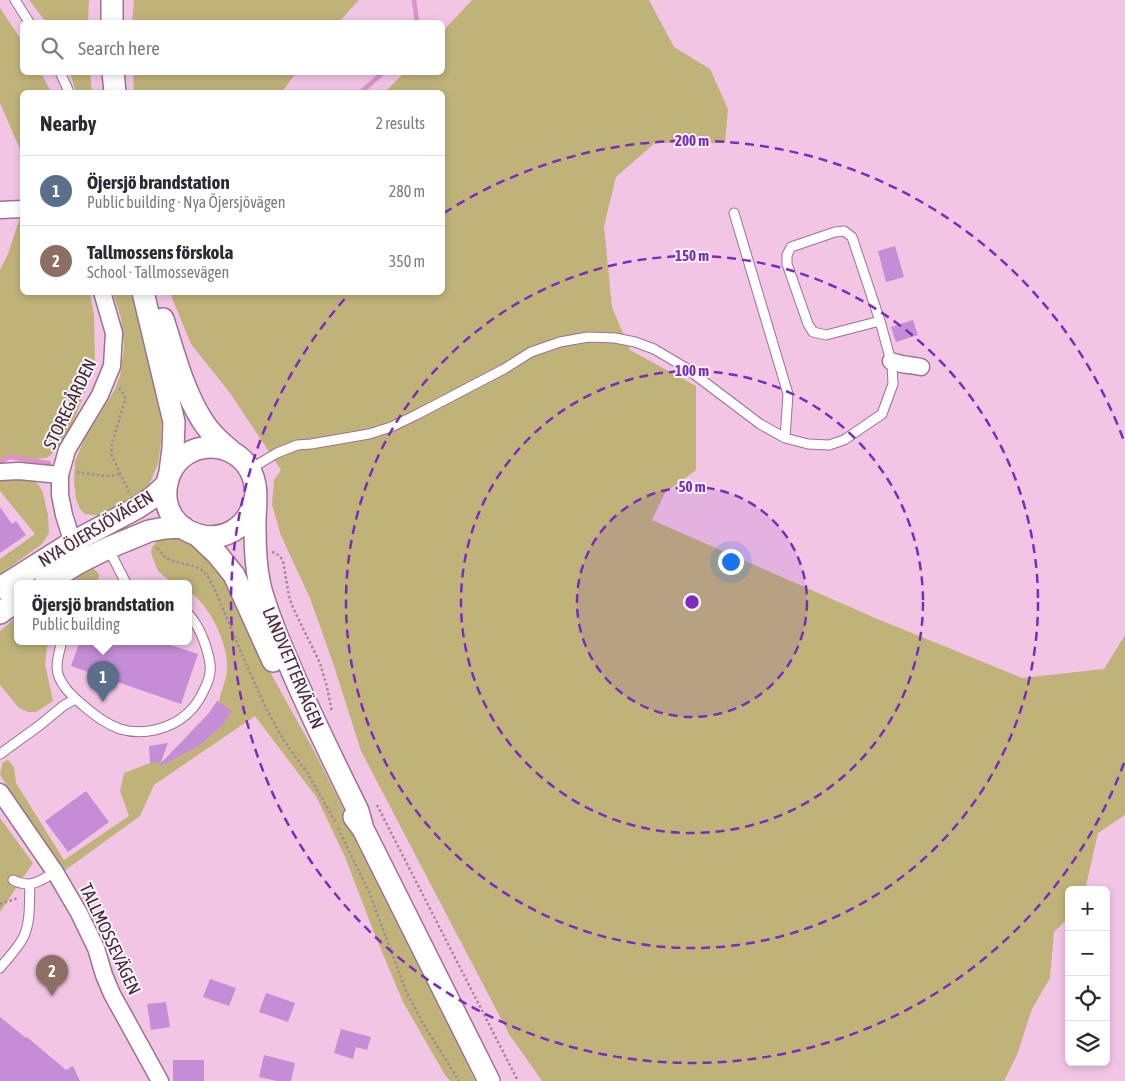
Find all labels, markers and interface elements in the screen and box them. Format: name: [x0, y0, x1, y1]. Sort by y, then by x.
search box: [20, 20, 445, 75]
icon: search: [38, 34, 66, 62]
text: Search here: [78, 37, 160, 59]
text: Nearby: [40, 111, 96, 135]
text: 2 results: [375, 114, 425, 132]
text: 200 m: [675, 132, 709, 149]
text: Öjersjö brandstation: [87, 171, 230, 193]
text: 1: [52, 182, 60, 200]
text: 280 m: [389, 182, 425, 200]
text: Public building · Nya Öjersjövägen: [87, 193, 286, 211]
text: Tallmossens förskola: [87, 241, 233, 263]
text: 150 m: [675, 247, 709, 264]
text: 2: [52, 252, 60, 270]
text: 350 m: [389, 252, 425, 270]
text: School · Tallmossevägen: [87, 263, 229, 281]
street label: STOREGÅRDEN: [39, 355, 100, 452]
text: 100 m: [675, 362, 709, 379]
text: 50 m: [679, 478, 706, 495]
street label: NYA ÖJERSJÖVÄGEN: [35, 486, 157, 571]
your location: [718, 549, 744, 575]
popup: [14, 580, 192, 645]
text: Öjersjö brandstation: [32, 593, 174, 615]
centre of rings: [683, 593, 701, 611]
street label: LANDVETTERVÄGEN: [258, 604, 329, 732]
text: Public building: [32, 615, 120, 633]
pin: 1: [87, 661, 119, 702]
street label: TALLMOSSEVÄGEN: [75, 880, 145, 998]
map controls: [1065, 886, 1110, 1066]
button: +: [1065, 886, 1110, 931]
button: −: [1065, 931, 1110, 976]
pin: 2: [36, 955, 68, 996]
button: locate: [1065, 976, 1110, 1021]
button: layers: [1065, 1021, 1110, 1066]

